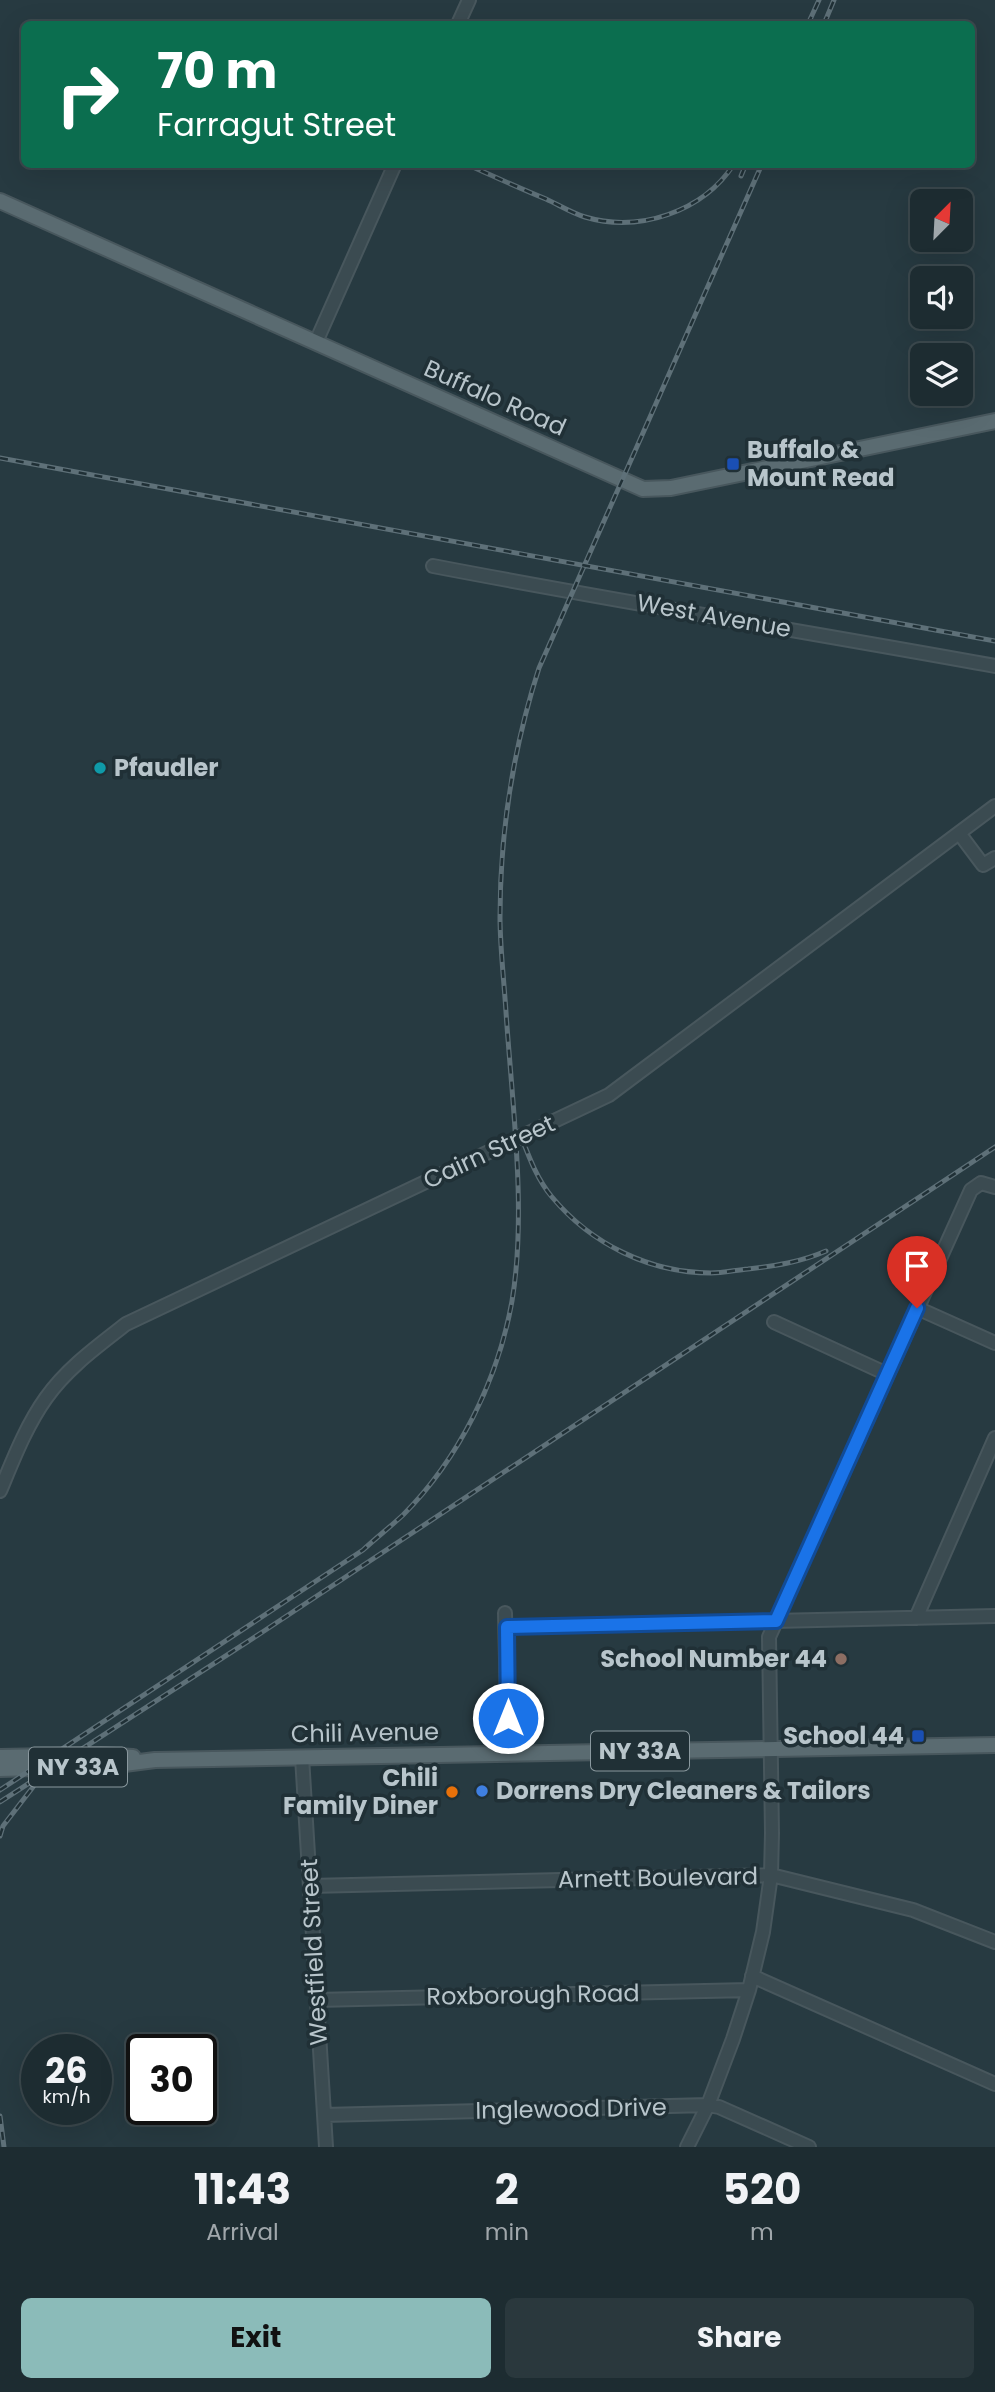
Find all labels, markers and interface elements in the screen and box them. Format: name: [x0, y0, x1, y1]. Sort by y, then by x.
text: 70 m: [157, 37, 277, 105]
icon: right: [42, 49, 133, 140]
text: Farragut Street: [157, 102, 396, 147]
north arrow: [910, 189, 973, 252]
map controls: [910, 189, 973, 406]
button: sound: [910, 266, 973, 329]
button: layers: [910, 343, 973, 406]
street label: Buffalo Road: [419, 352, 571, 444]
place label: Buffalo & Mount Read: [747, 433, 895, 494]
marker: Buffalo & Mount Read: [725, 456, 741, 472]
street label: West Avenue: [634, 586, 794, 645]
place label: Pfaudler: [114, 751, 219, 784]
marker: Pfaudler: [92, 760, 108, 776]
street label: Cairn Street: [418, 1107, 560, 1196]
pin: [887, 1236, 947, 1308]
icon: arrive: [898, 1247, 936, 1285]
place label: School Number 44: [600, 1642, 827, 1675]
marker: School Number 44: [833, 1651, 849, 1667]
position arrow: [471, 1681, 545, 1755]
street label: Chili Avenue: [291, 1715, 439, 1750]
place label: School 44: [783, 1719, 904, 1752]
marker: School 44: [910, 1728, 926, 1744]
road number: NY 33A: [591, 1732, 689, 1770]
road number: NY 33A: [29, 1748, 127, 1786]
place label: Chili Family Diner: [283, 1761, 438, 1822]
place label: Dorrens Dry Cleaners & Tailors: [496, 1774, 871, 1807]
marker: Dorrens Dry Cleaners & Tailors: [474, 1783, 490, 1799]
marker: Chili Family Diner: [444, 1784, 460, 1800]
street label: Westfield Street: [292, 1858, 335, 2046]
street label: Arnett Boulevard: [558, 1859, 758, 1896]
street label: Roxborough Road: [426, 1976, 640, 2013]
speed limit sign: 30: [126, 2034, 217, 2125]
text: 26: [45, 2046, 88, 2095]
text: km/h: [43, 2084, 90, 2109]
street label: Inglewood Drive: [475, 2090, 667, 2127]
text: 11:43: [194, 2160, 291, 2219]
text: 2: [495, 2160, 519, 2219]
text: 520: [723, 2160, 801, 2219]
text: Arrival: [206, 2216, 279, 2248]
text: min: [485, 2216, 529, 2248]
text: m: [750, 2216, 774, 2248]
button: Exit: [21, 2298, 491, 2378]
button: Share: [505, 2298, 974, 2378]

